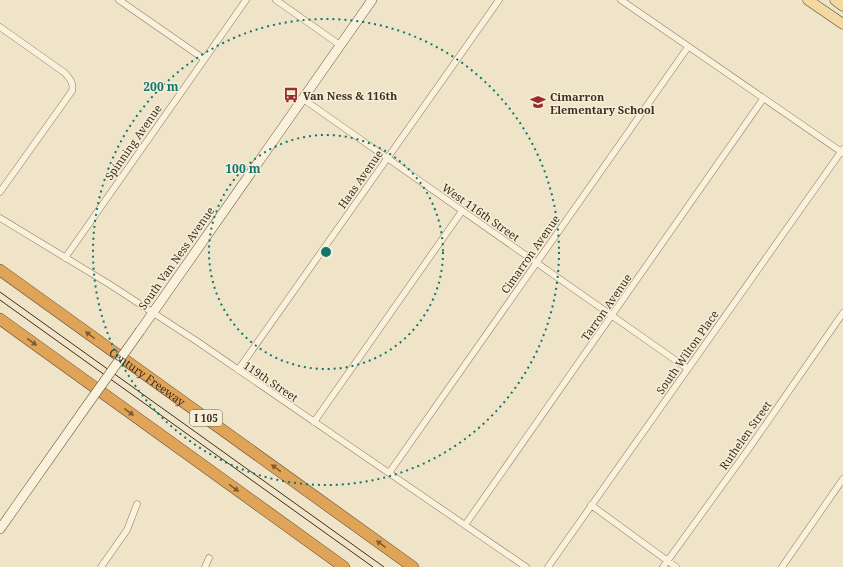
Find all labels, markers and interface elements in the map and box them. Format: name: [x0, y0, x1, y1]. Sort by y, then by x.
text: 200 m: [143, 78, 179, 95]
bus stop icon: Van Ness & 116th: [282, 86, 300, 104]
place label: Van Ness & 116th: [303, 88, 398, 103]
place label: Cimarron Elementary School: [550, 89, 655, 117]
school or university icon: Cimarron Elementary School: [529, 93, 547, 111]
street label: Spinning Avenue: [101, 101, 165, 183]
street label: Haas Avenue: [334, 147, 386, 211]
text: 100 m: [225, 160, 261, 177]
street label: West 116th Street: [439, 180, 523, 244]
street label: South Van Ness Avenue: [135, 204, 217, 312]
street label: Cimarron Avenue: [497, 212, 563, 296]
centre of rings: [319, 245, 333, 259]
street label: Tarron Avenue: [577, 270, 635, 343]
street label: South Wilton Place: [652, 307, 722, 397]
one-way arrow: [85, 331, 96, 339]
one-way arrow: [26, 338, 37, 346]
street label: Century Freeway: [107, 344, 189, 409]
street label: 119th Street: [241, 357, 301, 405]
street label: Ruthelen Street: [716, 397, 774, 472]
one-way arrow: [124, 408, 134, 416]
road number: I 105: [190, 410, 222, 426]
one-way arrow: [270, 464, 281, 472]
one-way arrow: [229, 484, 240, 492]
one-way arrow: [376, 540, 386, 548]

